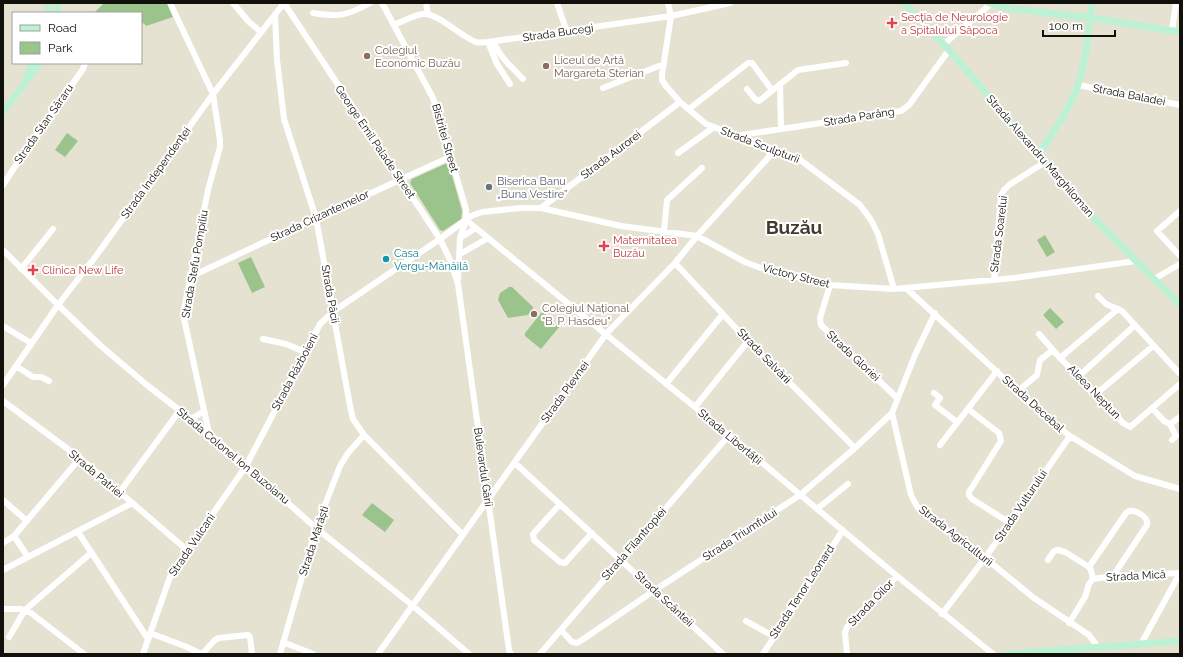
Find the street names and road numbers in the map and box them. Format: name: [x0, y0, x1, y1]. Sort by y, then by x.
street label: Strada Bucegi: [522, 22, 594, 44]
street label: Strada Stan Săraru: [12, 82, 76, 166]
street label: Strada Baladei: [1092, 82, 1166, 108]
street label: George Emil Palade Street: [332, 83, 418, 201]
street label: Strada Alexandru Marghiloman: [984, 93, 1096, 219]
street label: Bistritei Street: [429, 102, 461, 174]
street label: Strada Parâng: [823, 105, 895, 129]
street label: Strada Sculpturii: [719, 124, 801, 166]
street label: Strada Independenței: [118, 125, 194, 221]
street label: Strada Aurorei: [578, 128, 644, 182]
street label: Strada Crizantemelor: [269, 187, 372, 245]
street label: Strada Soarelui: [988, 195, 1010, 273]
street label: Strada Stefu Pompiliu: [179, 209, 211, 319]
street label: Victory Street: [761, 261, 831, 291]
street label: Strada Păcii: [318, 264, 342, 324]
street label: Strada Salvării: [734, 326, 794, 386]
street label: Strada Gloriei: [824, 328, 882, 384]
street label: Strada Războieni: [269, 331, 321, 413]
street label: Strada Plevnei: [538, 359, 592, 425]
street label: Aleea Neptun: [1065, 362, 1123, 422]
street label: Strada Decebal: [1000, 373, 1066, 435]
street label: Strada Colonel Ion Buzoianu: [174, 405, 292, 507]
street label: Strada Libertății: [695, 406, 765, 468]
street label: Bulevardul Gării: [471, 427, 495, 507]
street label: Strada Patriei: [66, 447, 126, 501]
street label: Strada Vulturului: [992, 467, 1050, 545]
street label: Strada Agriculturii: [916, 503, 996, 569]
street label: Strada Mărăști: [297, 504, 331, 578]
street label: Strada Filantropiei: [599, 505, 669, 583]
street label: Strada Triumfului: [700, 506, 780, 564]
street label: Strada Vulcani: [166, 511, 218, 579]
street label: Strada Tenor Leonard: [767, 543, 837, 641]
street label: Strada Scânteii: [632, 568, 696, 630]
street label: Strada Mică: [1106, 568, 1166, 584]
street label: Strada Oilor: [846, 577, 897, 629]

